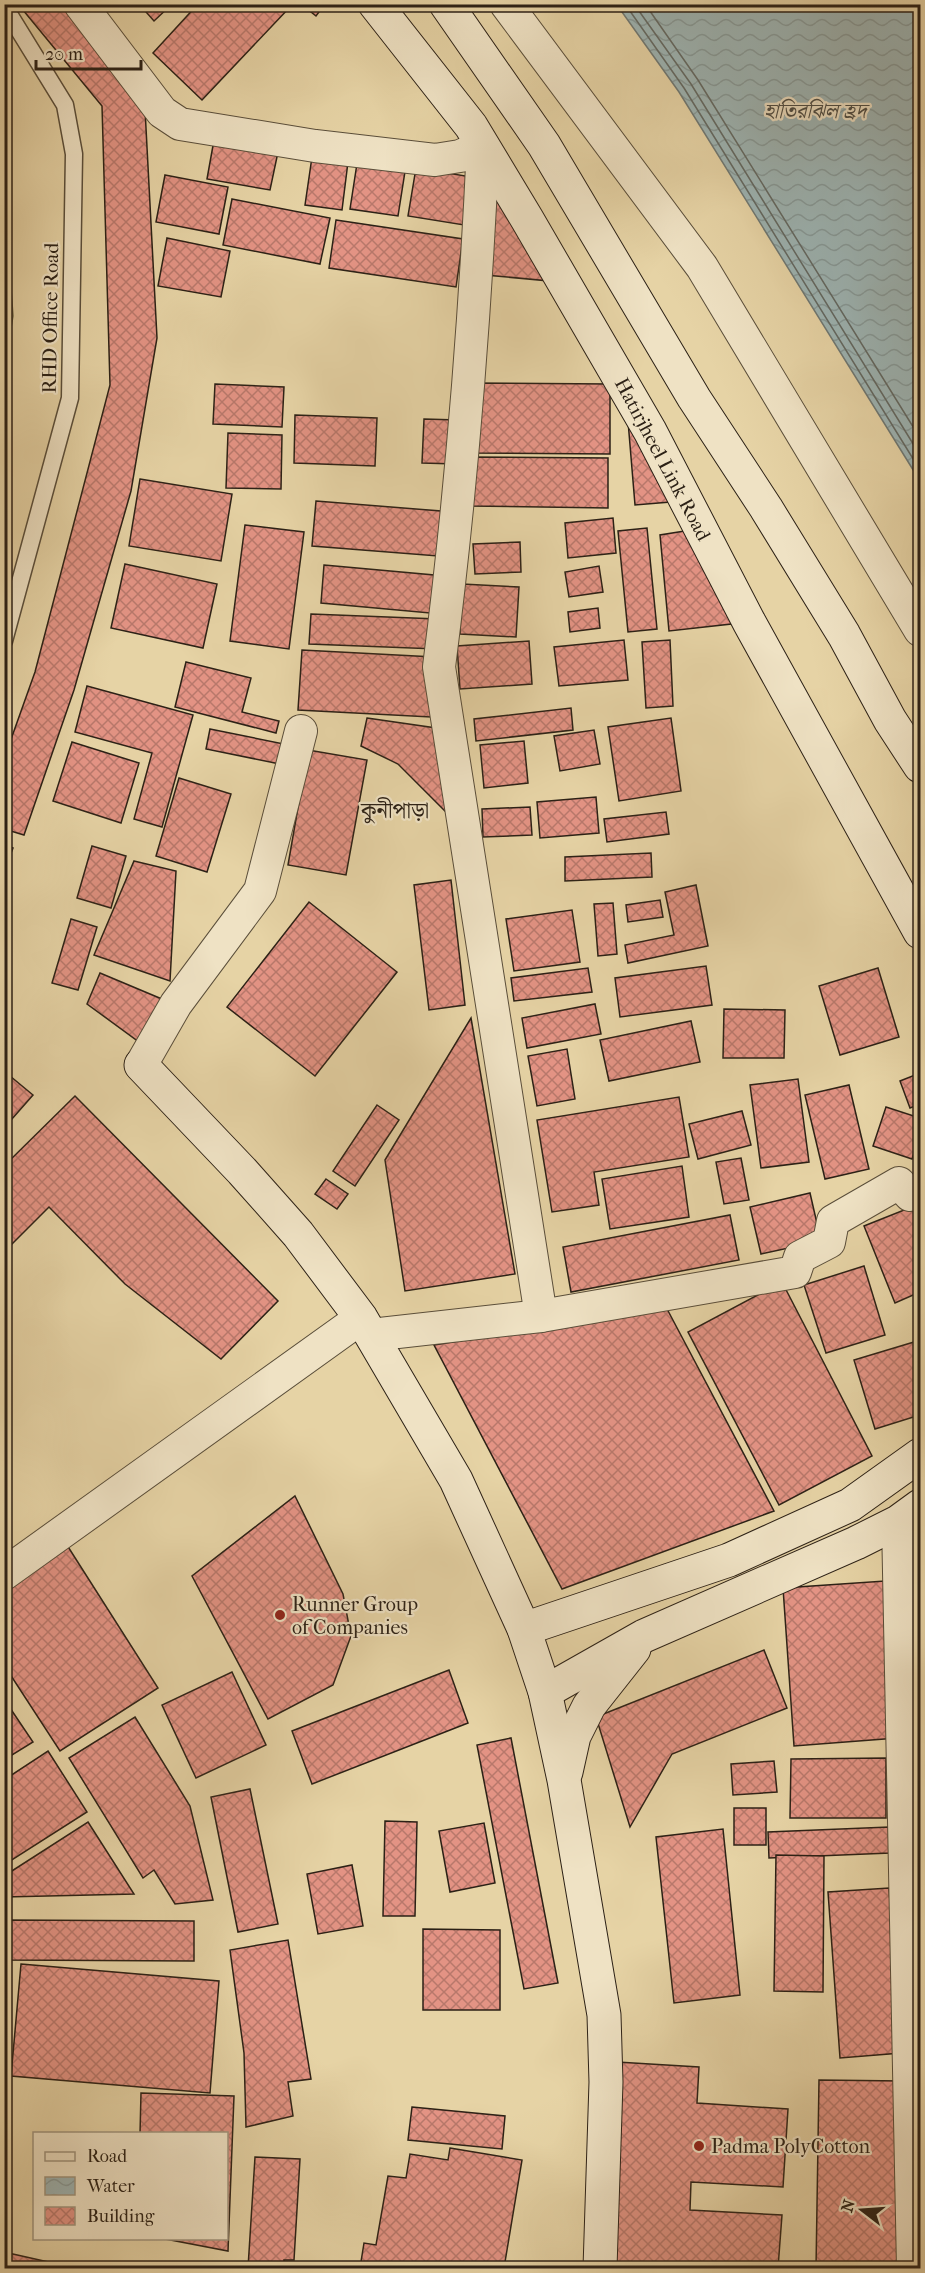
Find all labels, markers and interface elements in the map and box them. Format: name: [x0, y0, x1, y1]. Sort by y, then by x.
scale bar: [36, 33, 141, 71]
text: 20 m: [45, 44, 83, 65]
water label: হাতিরঝিল হ্রদ: [764, 98, 870, 123]
street label: RHD Office Road: [38, 241, 63, 394]
street label: Hatirjheel Link Road: [610, 374, 716, 546]
district label: কুনীপাড়া: [360, 797, 429, 824]
place label: Runner Group of Companies: [292, 1593, 418, 1639]
marker: Runner Group of Companies: [273, 1608, 287, 1622]
legend: [33, 2132, 228, 2240]
place label: Padma PolyCotton: [711, 2135, 871, 2158]
marker: Padma PolyCotton: [692, 2139, 706, 2153]
text: Road: [87, 2146, 127, 2167]
text: Water: [86, 2176, 135, 2197]
north arrow: [832, 2180, 892, 2240]
text: N: [837, 2196, 859, 2214]
text: Building: [87, 2206, 155, 2227]

